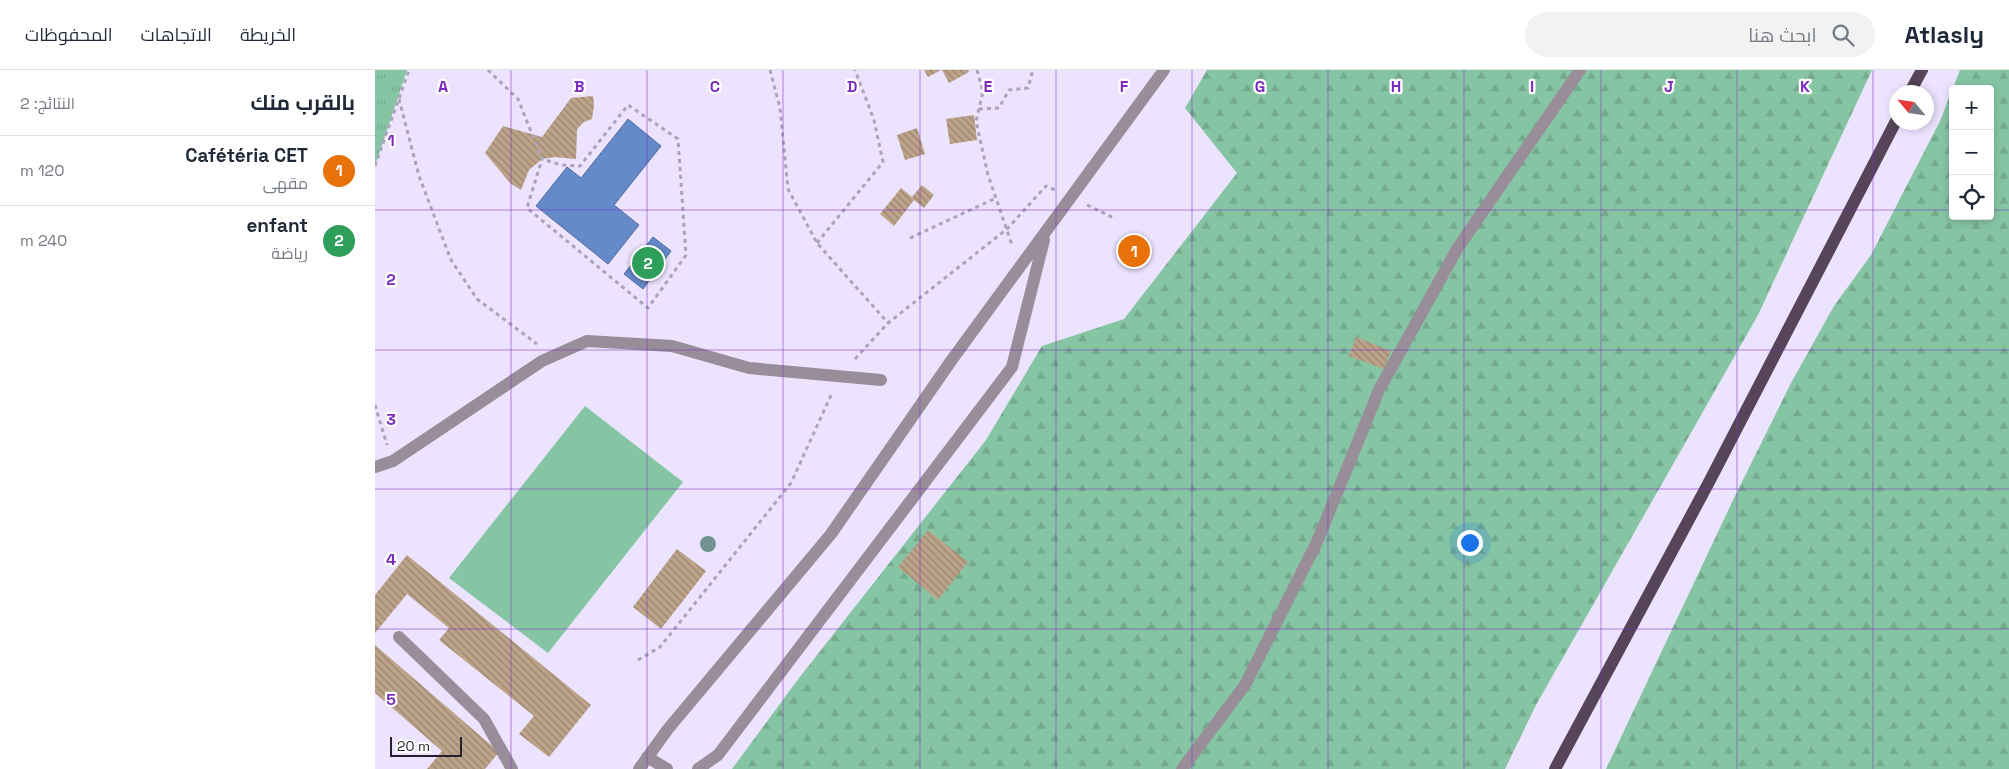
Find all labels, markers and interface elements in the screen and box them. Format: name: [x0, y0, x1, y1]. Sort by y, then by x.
search box: [1525, 12, 1875, 57]
text: Atlasly: [1905, 19, 1984, 50]
icon: search: [1829, 21, 1857, 49]
text: المحفوظات: [25, 23, 113, 46]
text: الاتجاهات: [141, 23, 212, 46]
text: الخريطة: [240, 23, 296, 46]
text: ابحث هنا: [1748, 23, 1817, 48]
text: A: [438, 76, 448, 97]
text: B: [574, 76, 584, 97]
text: C: [710, 76, 720, 97]
text: D: [847, 76, 857, 97]
text: E: [984, 76, 993, 97]
text: F: [1120, 76, 1129, 97]
text: G: [1255, 76, 1265, 97]
text: H: [1391, 76, 1401, 97]
text: I: [1530, 76, 1534, 97]
text: J: [1664, 76, 1674, 97]
text: K: [1800, 76, 1810, 97]
north arrow: [1889, 85, 1934, 130]
map controls: [1949, 85, 1994, 220]
button: +: [1949, 85, 1994, 130]
text: بالقرب منك: [251, 89, 355, 116]
text: النتائج: 2: [20, 93, 75, 114]
text: 1: [387, 130, 395, 151]
button: −: [1949, 130, 1994, 175]
text: Cafétéria CET: [185, 143, 308, 168]
text: 120 m: [20, 160, 64, 181]
text: 1: [335, 160, 343, 181]
text: مقهى: [263, 173, 308, 194]
button: locate: [1949, 175, 1994, 220]
text: enfant: [246, 213, 308, 238]
text: 240 m: [20, 230, 67, 251]
text: 2: [334, 230, 344, 251]
pin: 1: [1118, 232, 1150, 270]
text: رياضة: [271, 243, 308, 264]
pin: 2: [632, 244, 664, 282]
text: 2: [386, 269, 396, 290]
text: 3: [386, 409, 396, 430]
your location: [1457, 530, 1483, 556]
text: 4: [386, 549, 396, 570]
text: 5: [386, 689, 396, 710]
scale bar: [390, 734, 463, 757]
text: 20 m: [397, 737, 430, 755]

